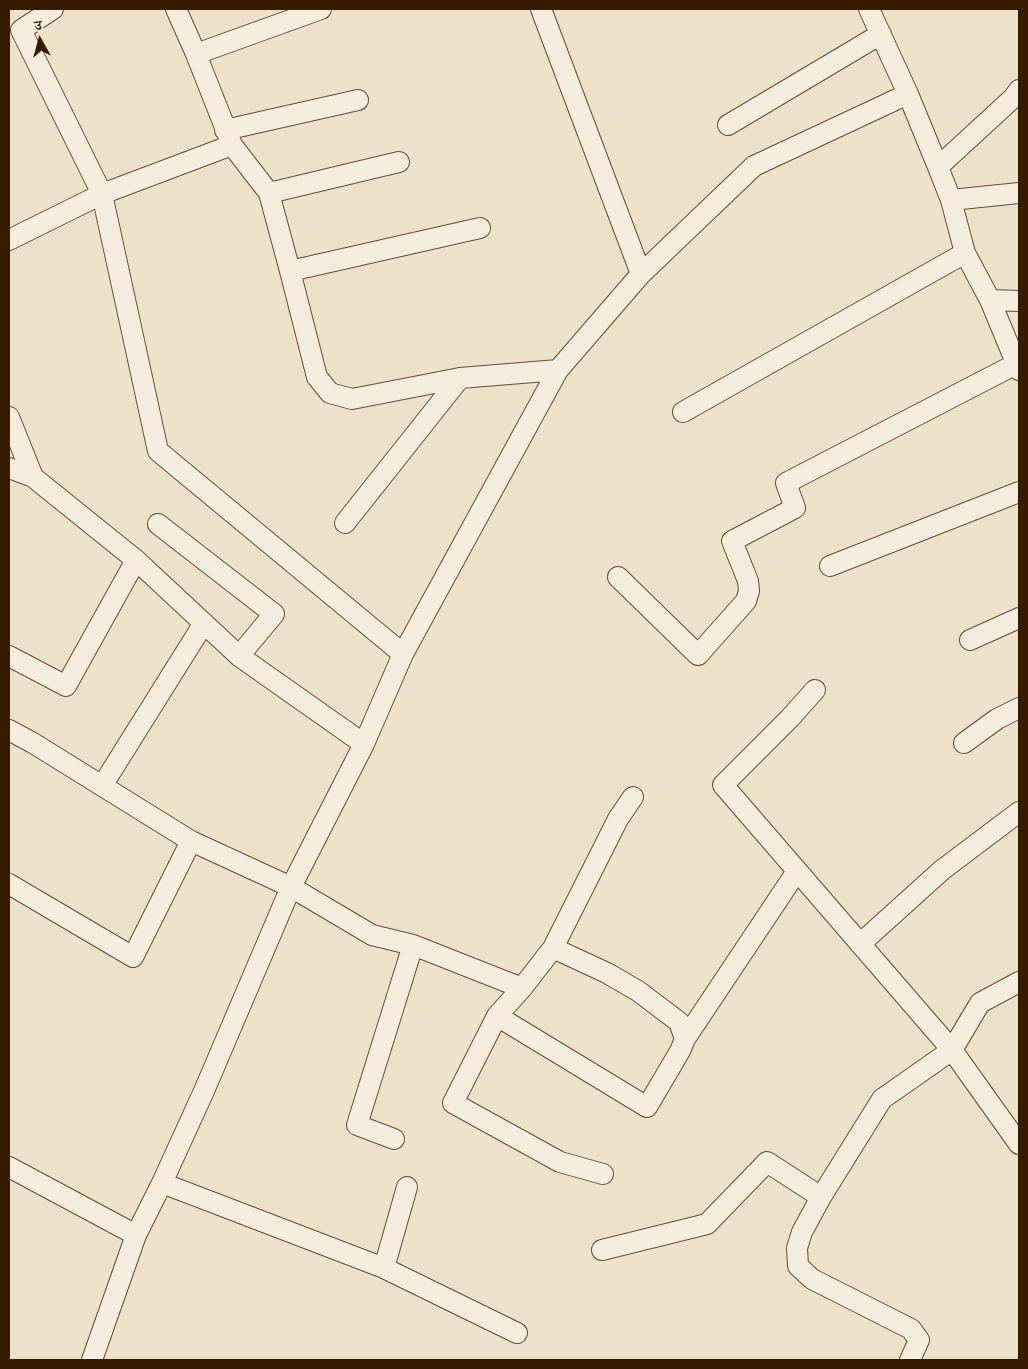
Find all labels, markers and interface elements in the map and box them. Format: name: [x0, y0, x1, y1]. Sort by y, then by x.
north arrow: [15, 15, 65, 65]
text: उ: [34, 16, 43, 34]

